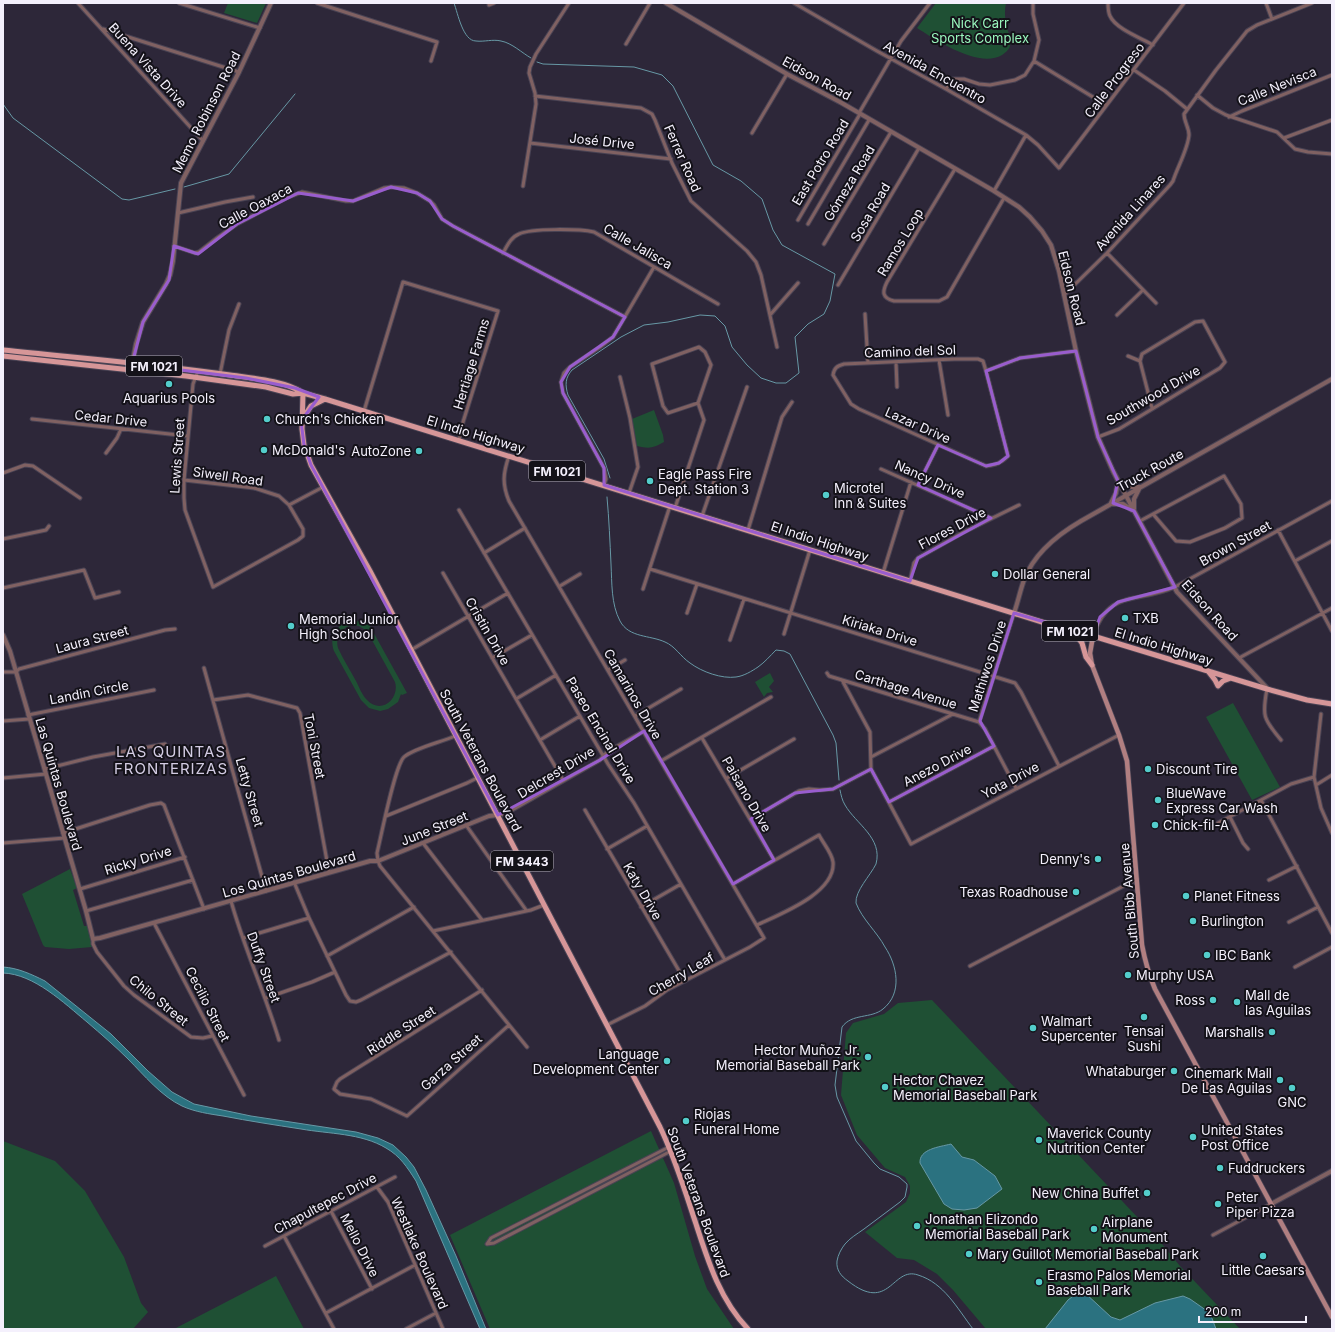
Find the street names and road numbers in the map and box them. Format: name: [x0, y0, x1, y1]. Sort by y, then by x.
street label: Buena Vista Drive: [106, 19, 190, 111]
street label: Avenida Encuentro: [881, 37, 989, 107]
street label: Calle Progreso: [1081, 39, 1148, 121]
street label: Memo Robinson Road: [168, 49, 244, 175]
street label: Eidson Road: [780, 53, 854, 103]
street label: Calle Nevisca: [1235, 63, 1319, 109]
street label: East Potro Road: [788, 116, 852, 208]
street label: Ferrer Road: [661, 122, 705, 194]
street label: José Drive: [569, 130, 635, 152]
street label: Gómeza Road: [820, 142, 878, 224]
street label: Avenida Linares: [1092, 170, 1169, 253]
street label: Calle Oaxaca: [216, 180, 294, 232]
street label: Sosa Road: [847, 180, 893, 244]
street label: Ramos Loop: [874, 205, 926, 279]
street label: Calle Jalisca: [601, 220, 675, 272]
street label: Eidson Road: [1055, 249, 1089, 327]
street label: Hertiage Farms: [450, 316, 492, 411]
street label: Camino del Sol: [864, 341, 956, 361]
road number: FM 1021: [126, 356, 182, 376]
street label: Southwood Drive: [1103, 362, 1203, 428]
street label: Lazar Drive: [883, 403, 953, 447]
street label: Cedar Drive: [74, 406, 148, 430]
street label: El Indio Highway: [425, 411, 527, 457]
street label: Lewis Street: [166, 418, 188, 494]
street label: Truck Route: [1114, 445, 1186, 495]
street label: Nancy Drive: [892, 456, 968, 502]
road number: FM 1021: [529, 461, 585, 481]
street label: Siwell Road: [192, 463, 264, 489]
street label: Flores Drive: [916, 504, 988, 552]
street label: Brown Street: [1196, 517, 1274, 569]
street label: El Indio Highway: [769, 518, 871, 564]
street label: Eidson Road: [1179, 576, 1241, 644]
street label: Cristin Drive: [462, 594, 514, 668]
street label: Kiriaka Drive: [840, 611, 920, 649]
street label: Mathiwos Drive: [965, 618, 1009, 714]
road number: FM 1021: [1042, 621, 1098, 641]
street label: Laura Street: [54, 622, 130, 656]
street label: El Indio Highway: [1113, 623, 1215, 669]
street label: Camarinos Drive: [601, 646, 665, 742]
street label: Carthage Avenue: [853, 666, 959, 712]
street label: Paseo Encinal Drive: [563, 674, 639, 786]
street label: Landin Circle: [48, 676, 130, 708]
street label: South Veterans Boulevard: [437, 686, 525, 834]
street label: Toni Street: [301, 712, 329, 780]
street label: Las Quintas Boulevard: [32, 716, 86, 852]
street label: Anezo Drive: [900, 740, 974, 790]
street label: Delcrest Drive: [515, 743, 597, 801]
street label: Paisano Drive: [719, 753, 775, 835]
street label: Letty Street: [233, 756, 267, 828]
street label: Yota Drive: [978, 758, 1042, 802]
street label: June Street: [398, 807, 470, 849]
street label: Ricky Drive: [103, 842, 173, 878]
street label: South Bibb Avenue: [1116, 842, 1142, 960]
street label: Los Quintas Boulevard: [221, 847, 357, 901]
road number: FM 3443: [491, 851, 553, 871]
street label: Katy Drive: [620, 859, 666, 923]
street label: Duffy Street: [244, 930, 284, 1004]
street label: Cherry Leaf: [645, 949, 717, 999]
street label: Cecilio Street: [182, 964, 234, 1044]
street label: Chilo Street: [126, 971, 192, 1029]
street label: Riddle Street: [364, 1002, 438, 1058]
street label: Garza Street: [417, 1030, 485, 1094]
street label: South Veterans Boulevard: [664, 1125, 734, 1279]
street label: Chapultepec Drive: [271, 1169, 379, 1237]
street label: Westlake Boulevard: [388, 1194, 452, 1312]
street label: Mello Drive: [337, 1210, 383, 1280]

